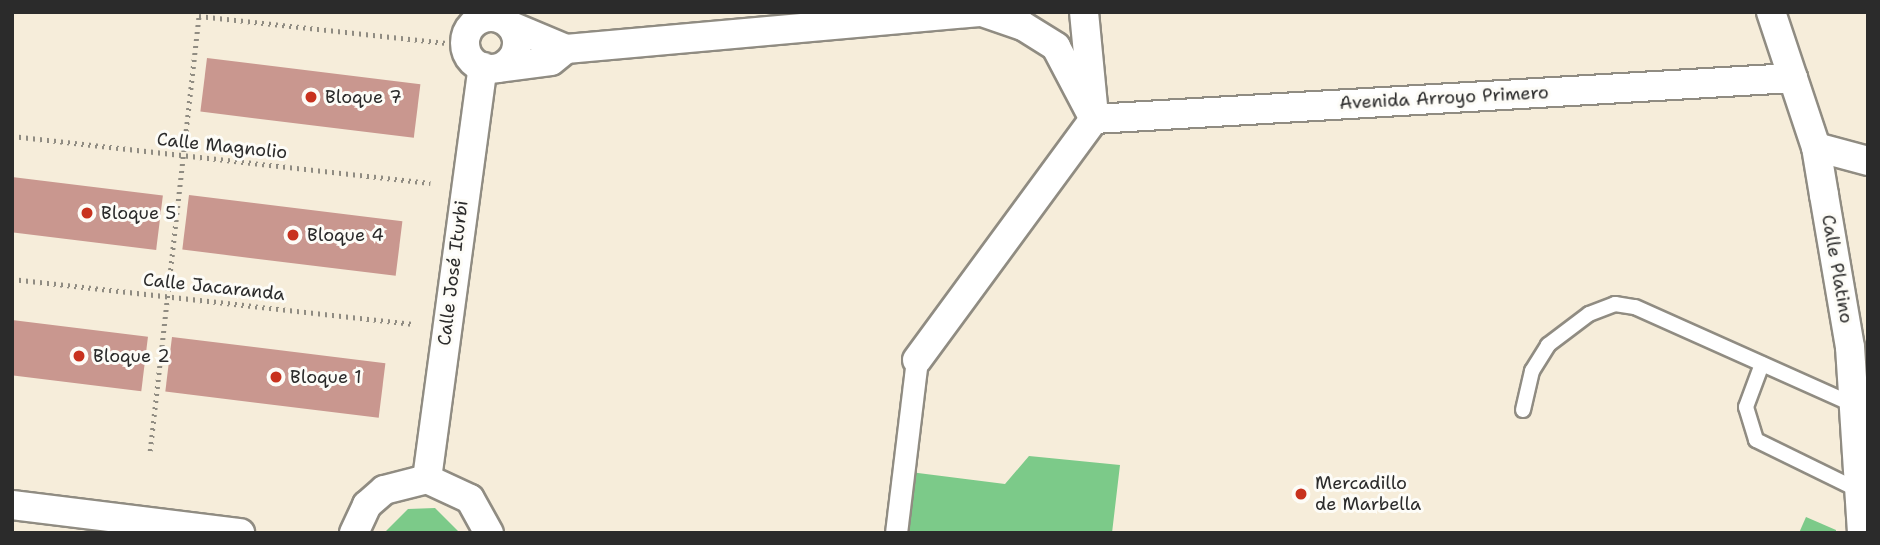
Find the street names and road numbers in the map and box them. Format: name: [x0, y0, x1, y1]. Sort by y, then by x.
street label: Avenida Arroyo Primero: [1339, 82, 1549, 114]
street label: Calle Magnolio: [156, 128, 288, 164]
street label: Calle José Iturbi: [433, 199, 473, 347]
street label: Calle Platino: [1817, 213, 1857, 325]
street label: Calle Jacaranda: [142, 269, 286, 305]

